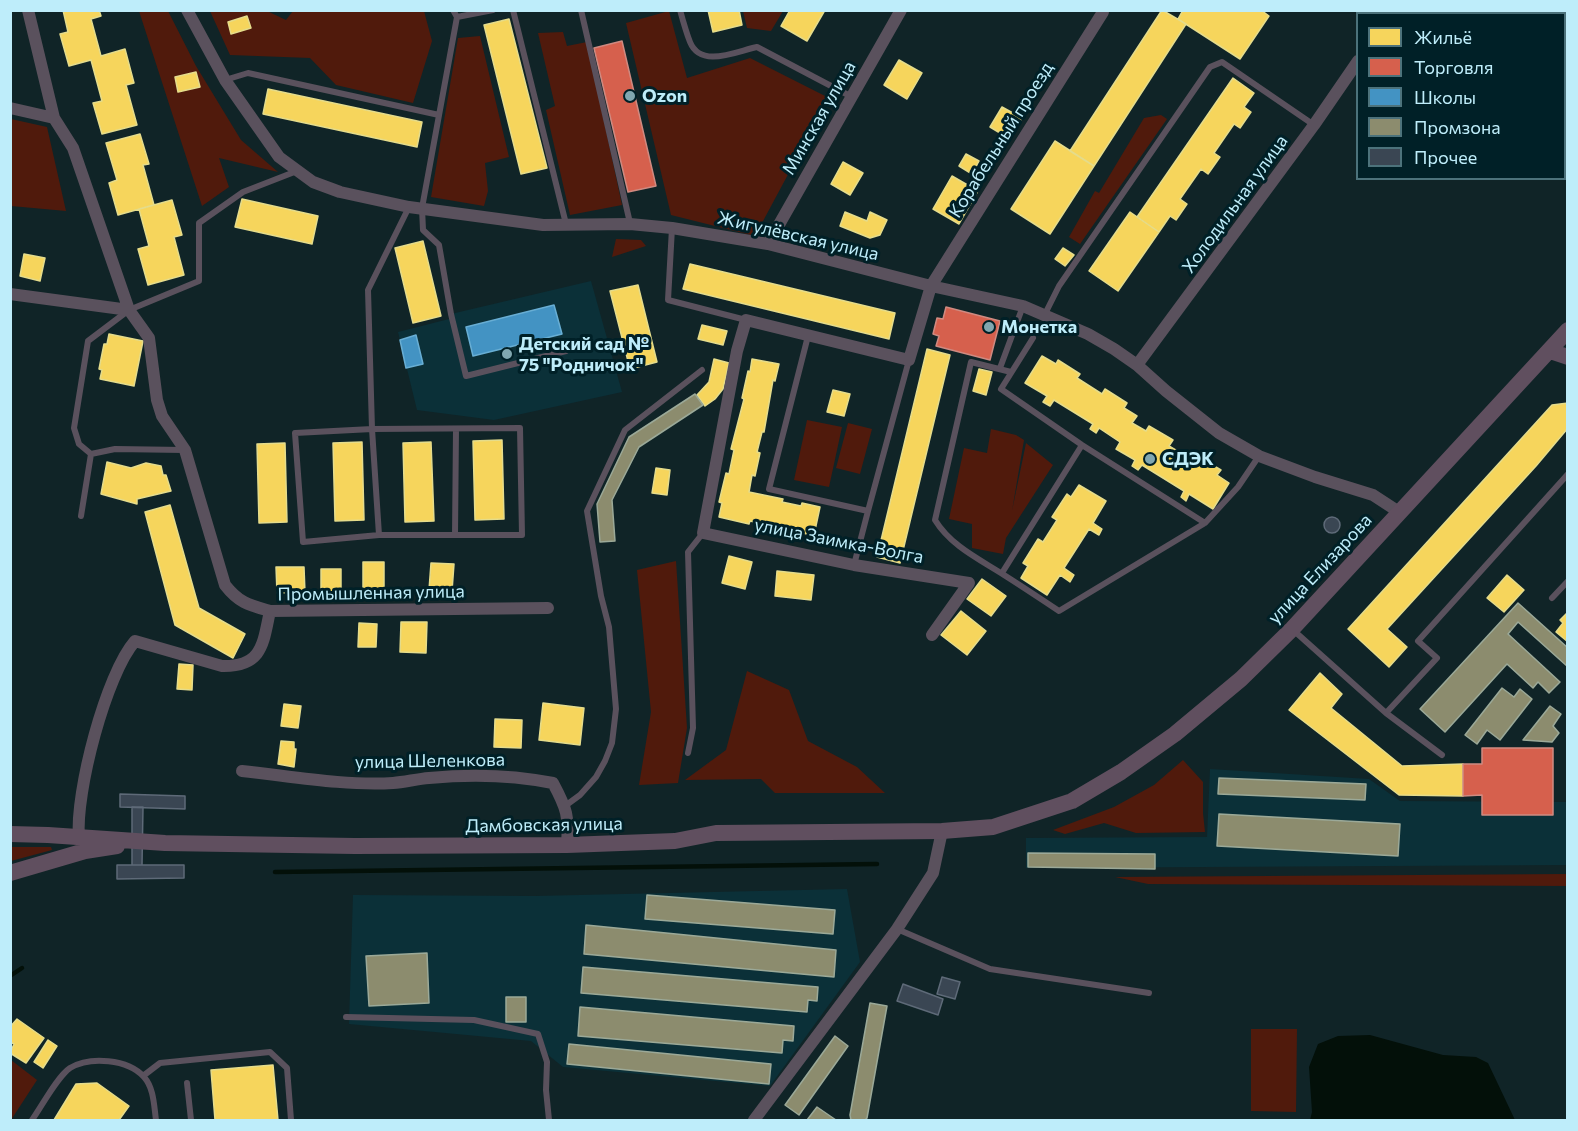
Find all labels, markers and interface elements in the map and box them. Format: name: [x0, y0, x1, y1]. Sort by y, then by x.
legend: [1356, 12, 1566, 180]
text: Жильё: [1414, 26, 1472, 48]
text: Торговля: [1414, 56, 1493, 78]
street label: Минская улица: [778, 57, 860, 179]
street label: Корабельный проезд: [944, 58, 1058, 222]
place label: Ozon: [642, 85, 687, 107]
text: Школы: [1414, 86, 1476, 108]
marker: Ozon: [623, 89, 637, 103]
text: Промзона: [1414, 116, 1501, 138]
street label: Холодильная улица: [1178, 131, 1292, 277]
text: Прочее: [1414, 146, 1477, 168]
street label: Жигулёвская улица: [715, 207, 881, 265]
place label: Монетка: [1001, 316, 1077, 338]
marker: Монетка: [982, 320, 996, 334]
place label: Детский сад № 75 "Родничок": [519, 333, 649, 376]
marker: Детский сад № 75 "Родничок": [500, 347, 514, 361]
place label: СДЭК: [1162, 448, 1214, 470]
marker: СДЭК: [1143, 452, 1157, 466]
street label: улица Елизарова: [1264, 510, 1376, 628]
street label: улица Заимка-Волга: [753, 514, 925, 568]
street label: Промышленная улица: [277, 581, 465, 605]
street label: улица Шеленкова: [355, 749, 505, 773]
street label: Дамбовская улица: [465, 813, 623, 837]

